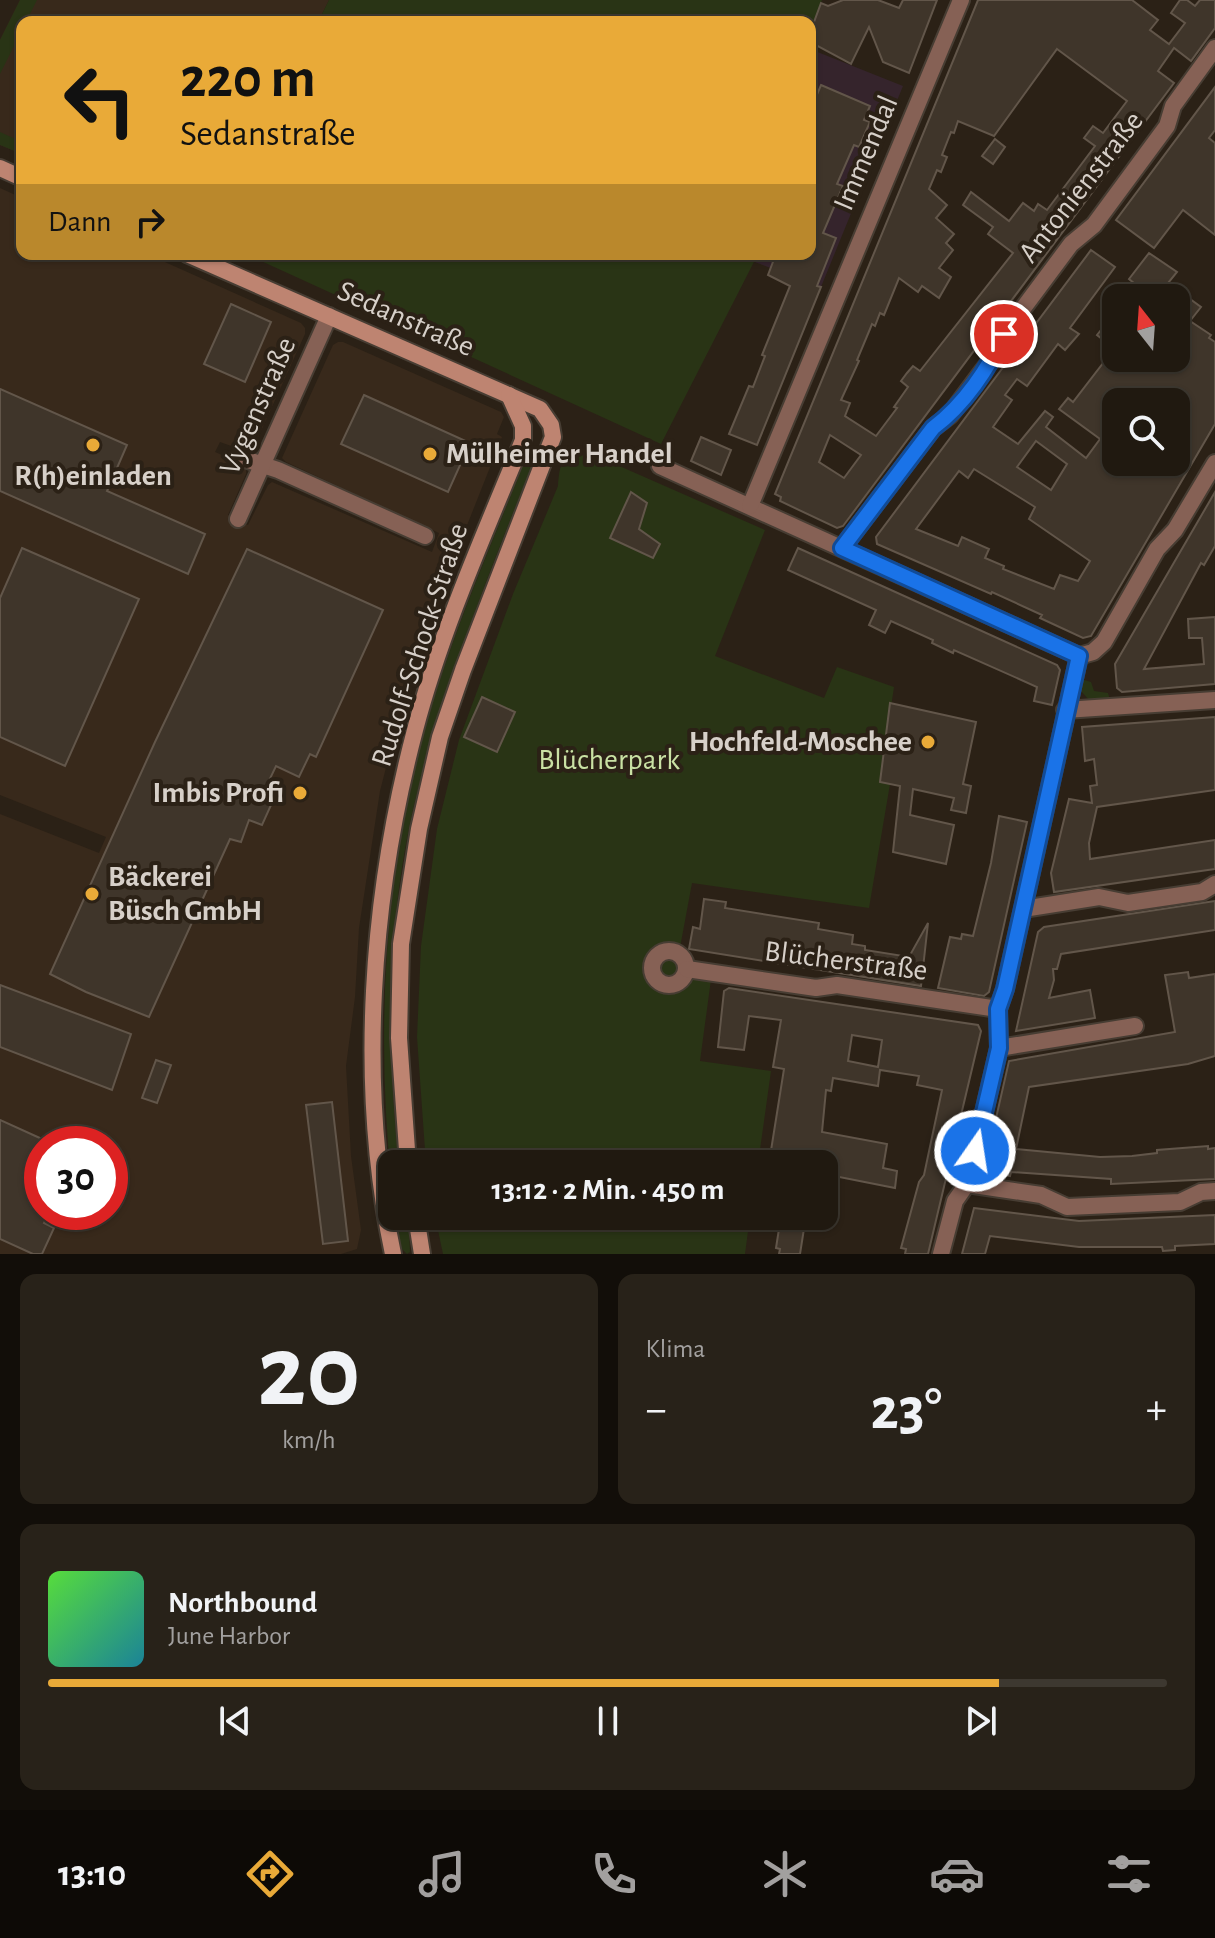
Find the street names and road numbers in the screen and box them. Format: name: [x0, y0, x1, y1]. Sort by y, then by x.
street label: Immendal: [828, 91, 904, 215]
street label: Antonienstraße: [1013, 106, 1149, 268]
street label: Sedanstraße: [333, 276, 479, 362]
street label: Vygenstraße: [214, 333, 302, 479]
street label: Rudolf-Schock-Straße: [367, 520, 473, 770]
street label: Blücherstraße: [763, 936, 929, 986]

